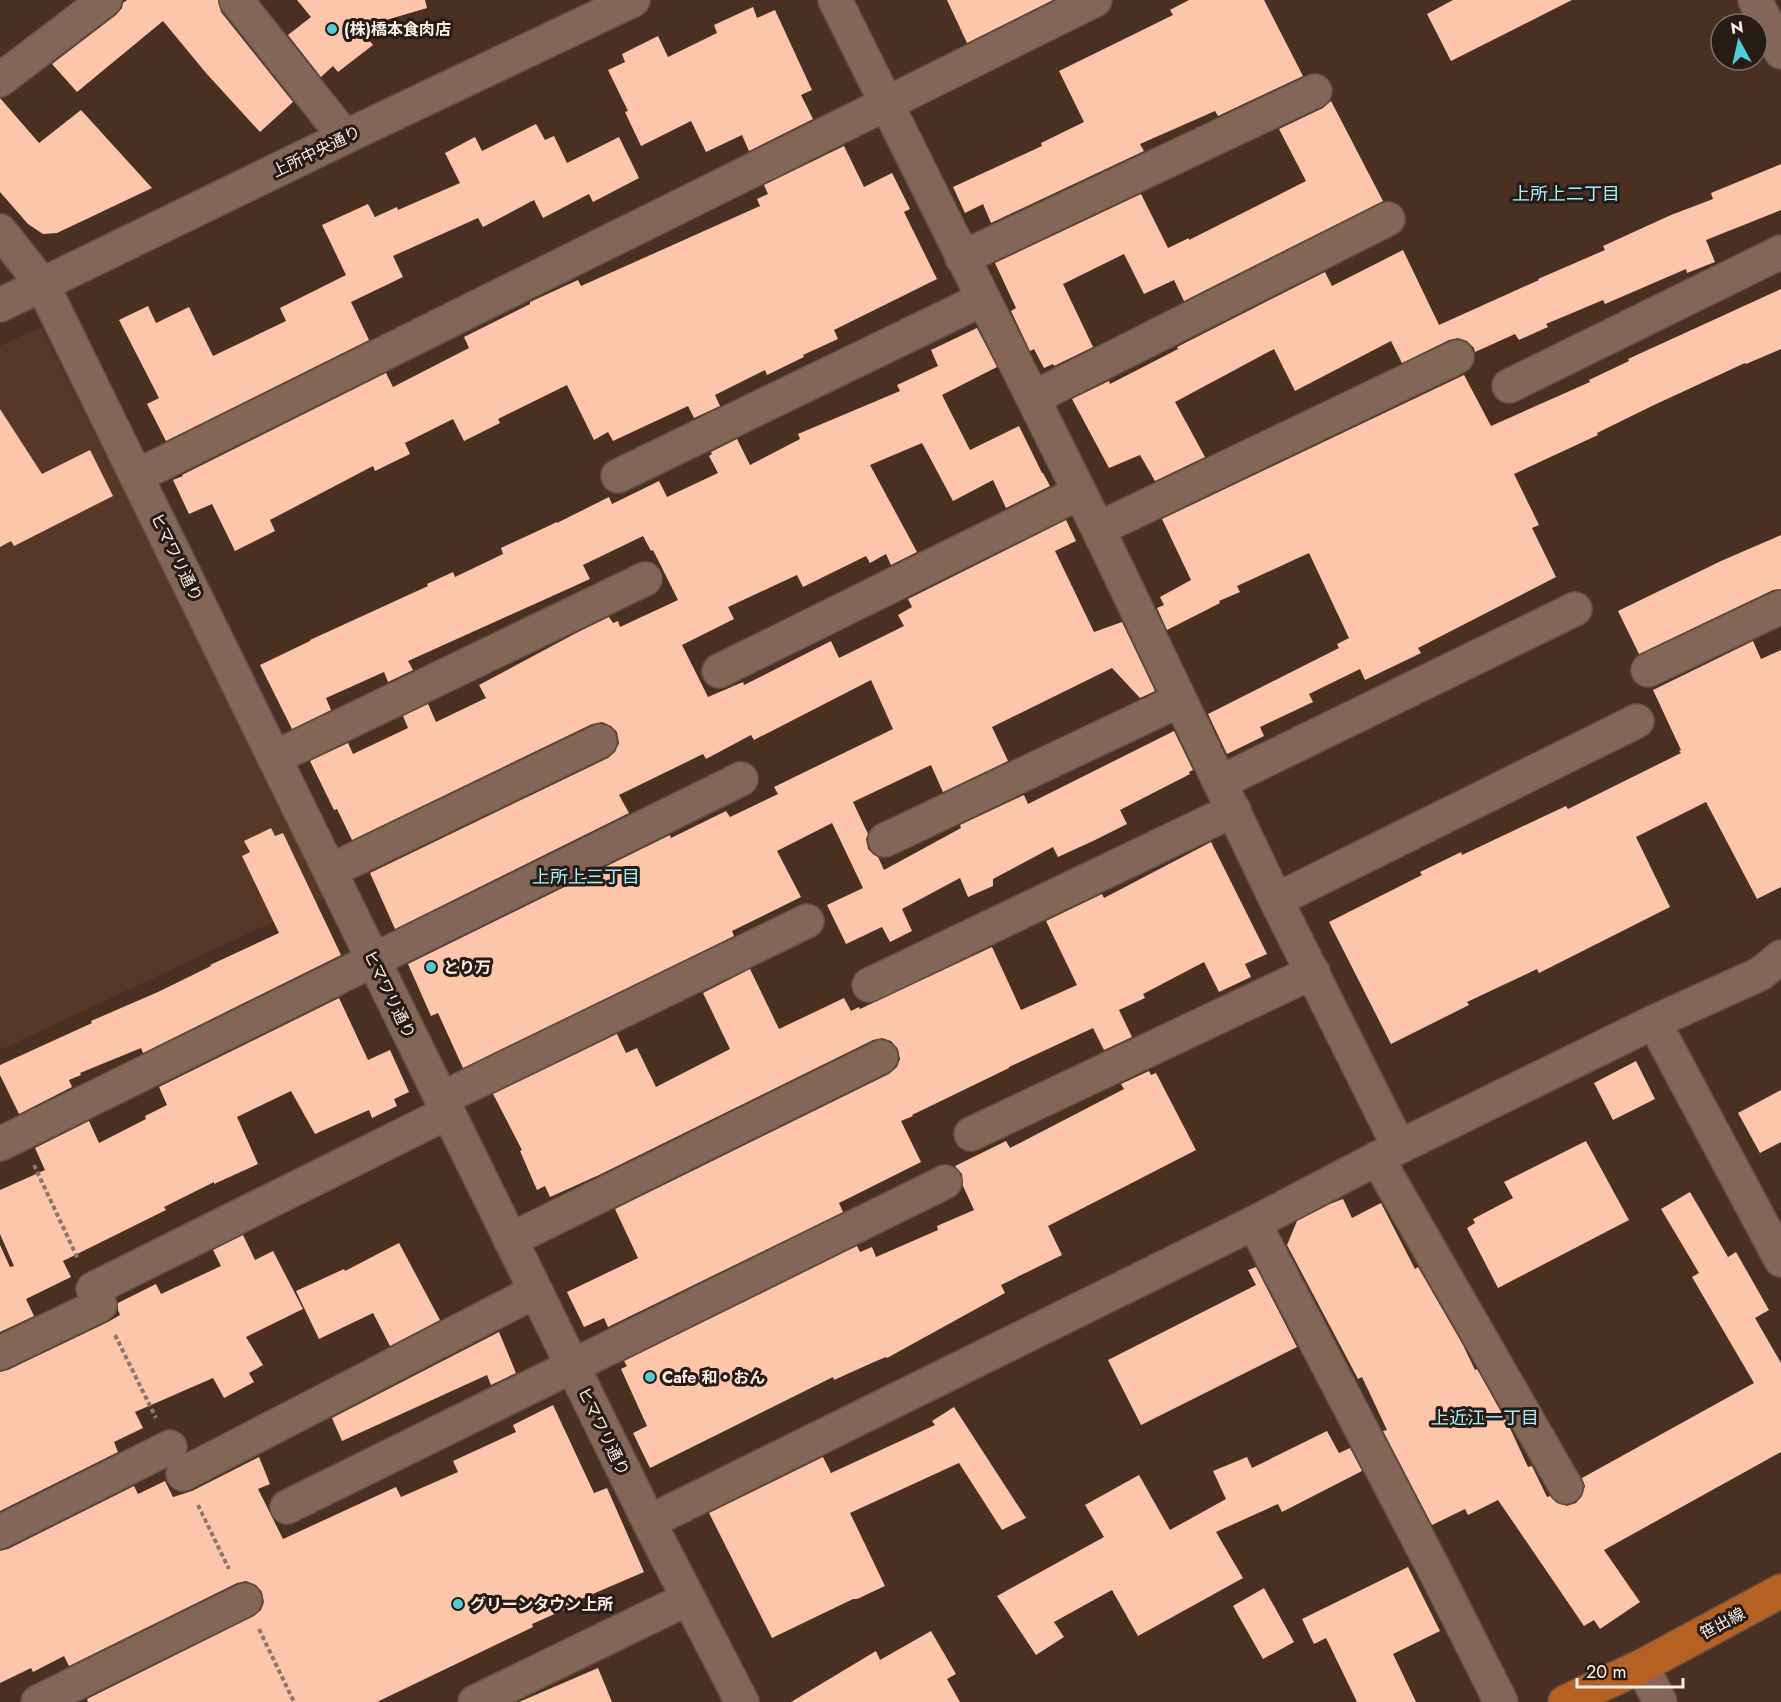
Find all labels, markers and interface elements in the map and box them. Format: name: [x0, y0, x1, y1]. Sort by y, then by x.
north arrow: [1709, 12, 1769, 72]
text: N: [1729, 15, 1745, 40]
place label: (株)橋本食肉店: [344, 18, 451, 41]
marker: (株)橋本食肉店: [325, 22, 339, 36]
street label: 上所中央通り: [268, 120, 364, 183]
district label: 上所上二丁目: [1512, 181, 1620, 207]
street label: ヒマワリ通り: [145, 509, 208, 605]
district label: 上所上三丁目: [532, 864, 640, 890]
street label: ヒマワリ通り: [358, 946, 421, 1042]
place label: とり万: [443, 956, 491, 979]
marker: とり万: [424, 960, 438, 974]
place label: Cafe 和・おん: [662, 1366, 765, 1389]
marker: Cafe 和・おん: [643, 1370, 657, 1384]
street label: ヒマワリ通り: [572, 1383, 635, 1479]
district label: 上近江一丁目: [1431, 1405, 1539, 1431]
place label: グリーンタウン上所: [470, 1593, 613, 1616]
marker: グリーンタウン上所: [451, 1597, 465, 1611]
street label: 笹出線: [1696, 1602, 1749, 1645]
scale bar: [1577, 1651, 1684, 1689]
text: 20 m: [1586, 1659, 1626, 1685]

